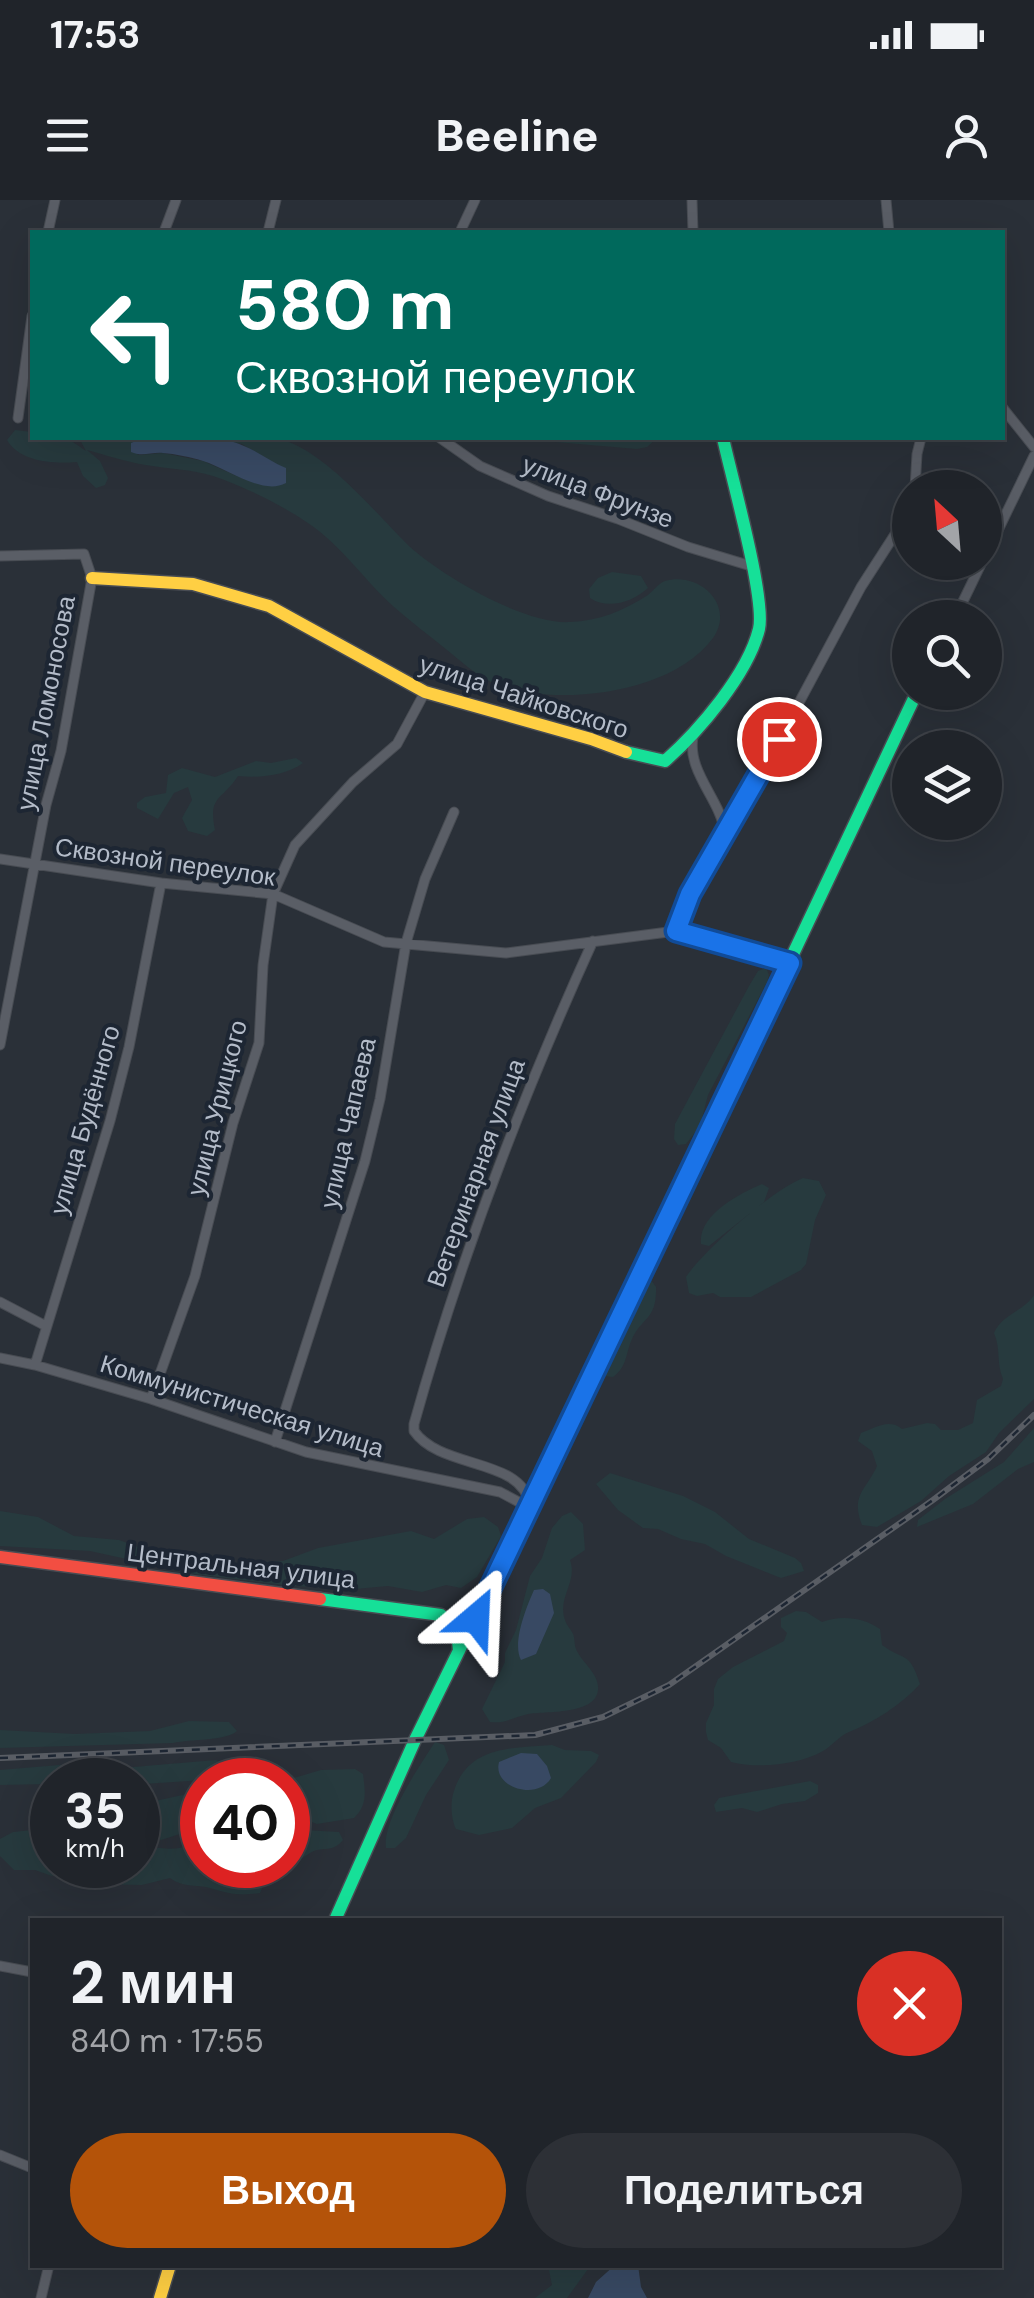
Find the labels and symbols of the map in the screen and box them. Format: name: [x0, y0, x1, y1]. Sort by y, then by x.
street label: улица Фрунзе: [518, 448, 678, 536]
north arrow: [892, 470, 1002, 580]
street label: улица Ломоносова: [9, 593, 83, 813]
street label: улица Чайковского: [415, 648, 633, 746]
pin: [737, 697, 822, 782]
street label: Сквозной переулок: [53, 830, 278, 894]
street label: улица Урицкого: [179, 1017, 255, 1199]
street label: улица Будённого: [42, 1022, 128, 1218]
street label: улица Чапаева: [312, 1034, 384, 1212]
street label: Ветеринарная улица: [419, 1054, 533, 1292]
street label: Коммунистическая улица: [96, 1347, 388, 1465]
street label: Центральная улица: [125, 1536, 357, 1596]
position arrow: [424, 1566, 528, 1670]
speed limit sign: 40: [180, 1758, 310, 1888]

